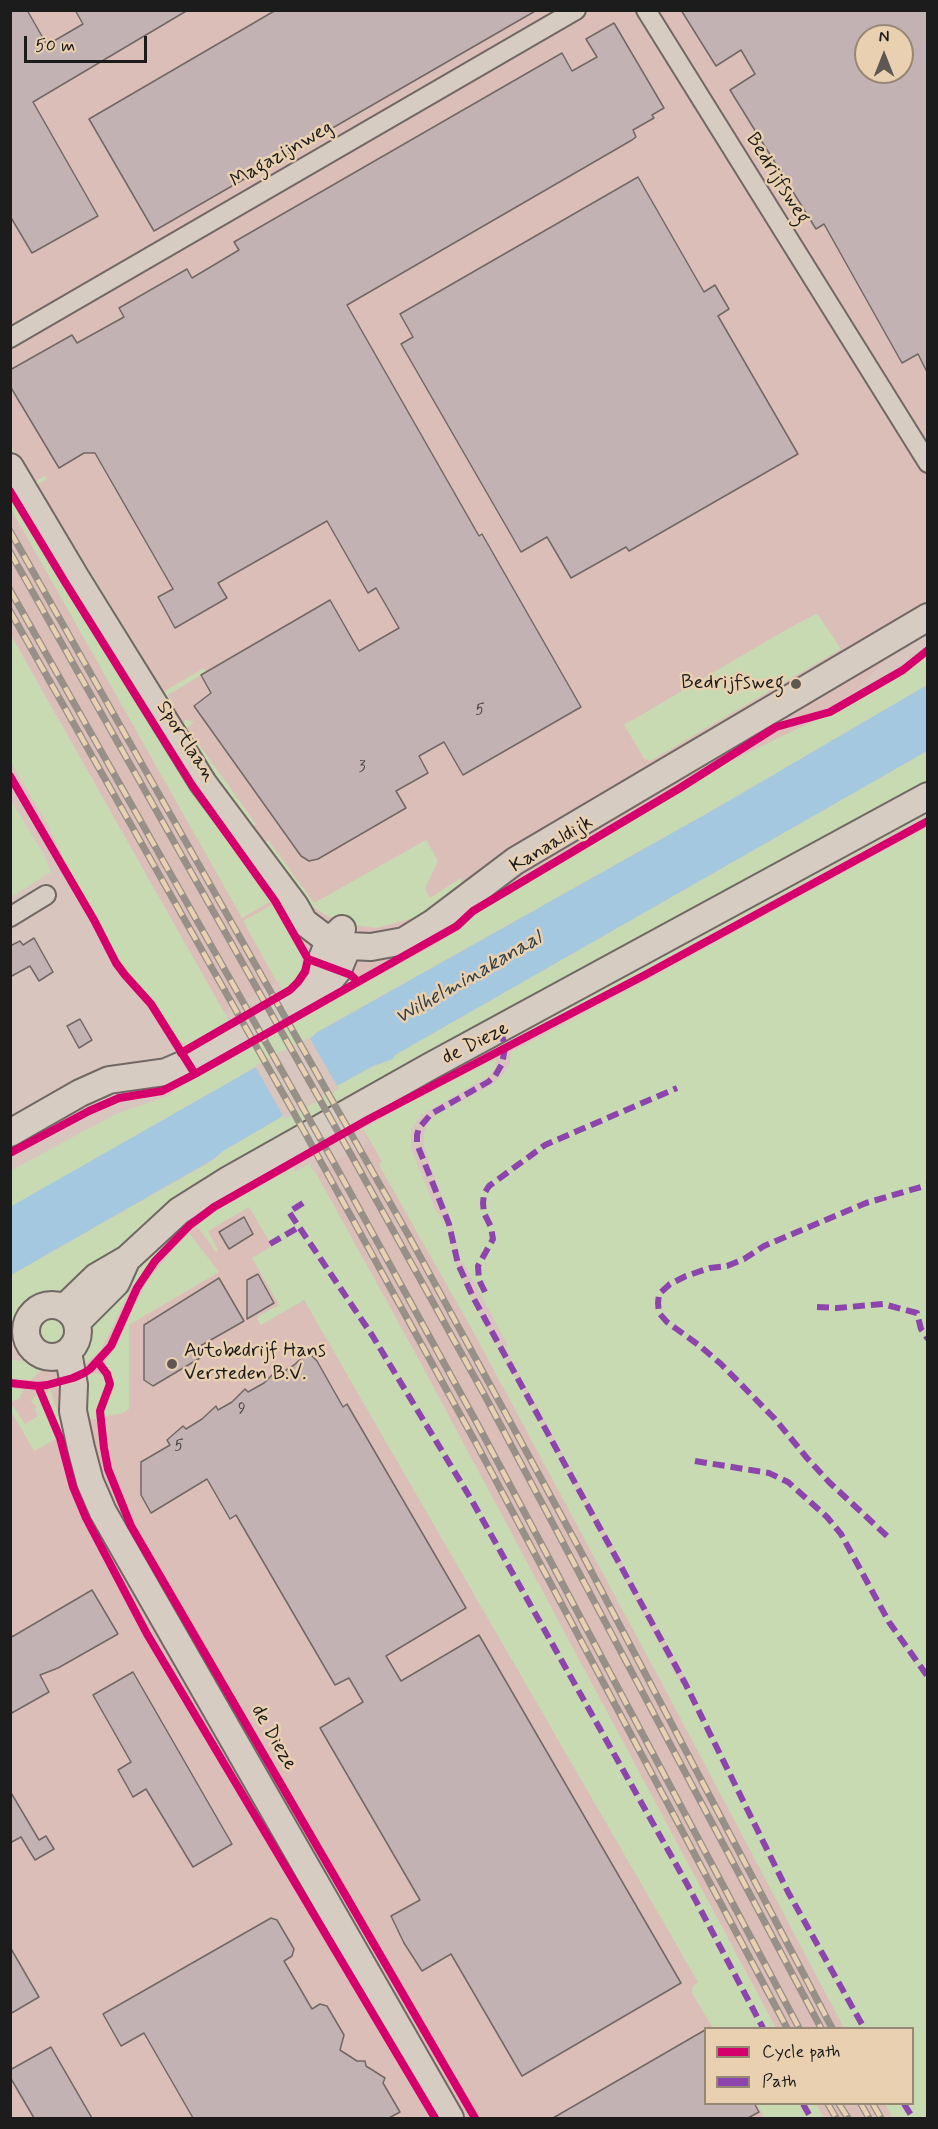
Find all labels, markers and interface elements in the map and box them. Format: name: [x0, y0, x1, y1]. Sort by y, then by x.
scale bar: [27, 24, 150, 62]
north arrow: [854, 24, 914, 84]
text: N: [879, 27, 889, 48]
text: 50 m: [35, 34, 75, 58]
street label: Magazijnweg: [227, 116, 337, 194]
street label: Bedrijfsweg: [740, 129, 814, 229]
place label: Bedrijfsweg: [681, 672, 784, 696]
marker: Bedrijfsweg: [789, 677, 803, 691]
street label: Sportlaan: [150, 697, 220, 787]
house number: 5: [475, 701, 485, 721]
house number: 3: [358, 758, 366, 778]
street label: Kanaaldijk: [506, 811, 598, 879]
water label: Wilhelminakanaal: [391, 927, 547, 1031]
street label: de Dieze: [439, 1017, 513, 1071]
place label: Autobedrijf Hans Versteden B.V.: [184, 1340, 326, 1387]
marker: Autobedrijf Hans Versteden B.V.: [165, 1357, 179, 1371]
house number: 9: [238, 1400, 246, 1420]
house number: 5: [174, 1437, 184, 1457]
street label: de Dieze: [245, 1701, 301, 1775]
legend: [704, 2027, 914, 2105]
text: Cycle path: [762, 2040, 840, 2064]
text: Path: [762, 2070, 797, 2094]

